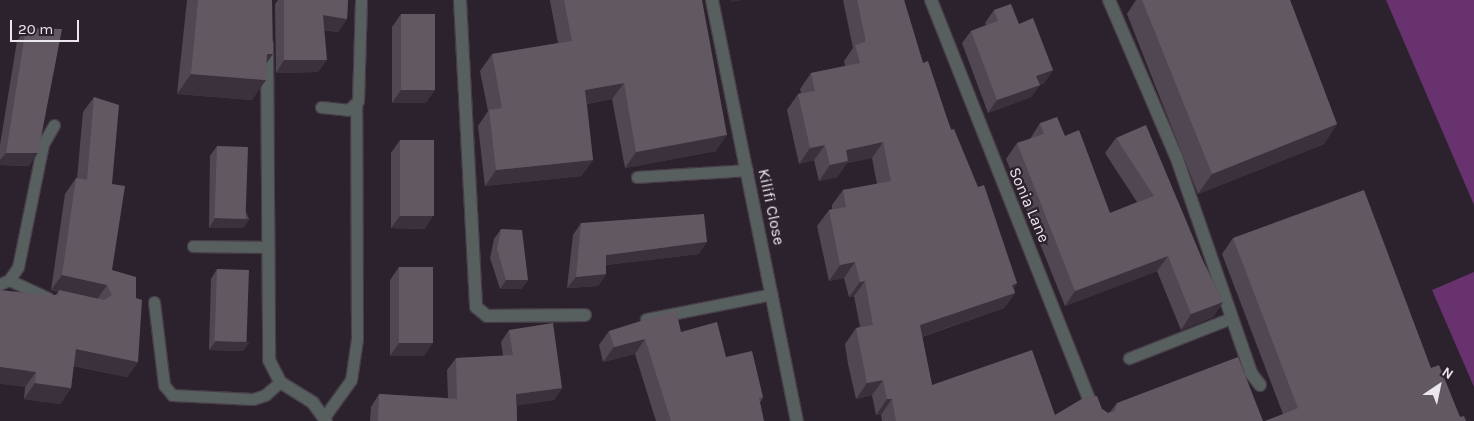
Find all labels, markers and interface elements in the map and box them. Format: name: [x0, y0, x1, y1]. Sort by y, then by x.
scale bar: [12, 10, 81, 42]
text: 20 m: [18, 20, 53, 38]
street label: Sonia Lane: [1005, 165, 1053, 245]
street label: Kilifi Close: [754, 167, 788, 247]
north arrow: [1414, 361, 1464, 411]
text: N: [1439, 363, 1457, 383]

